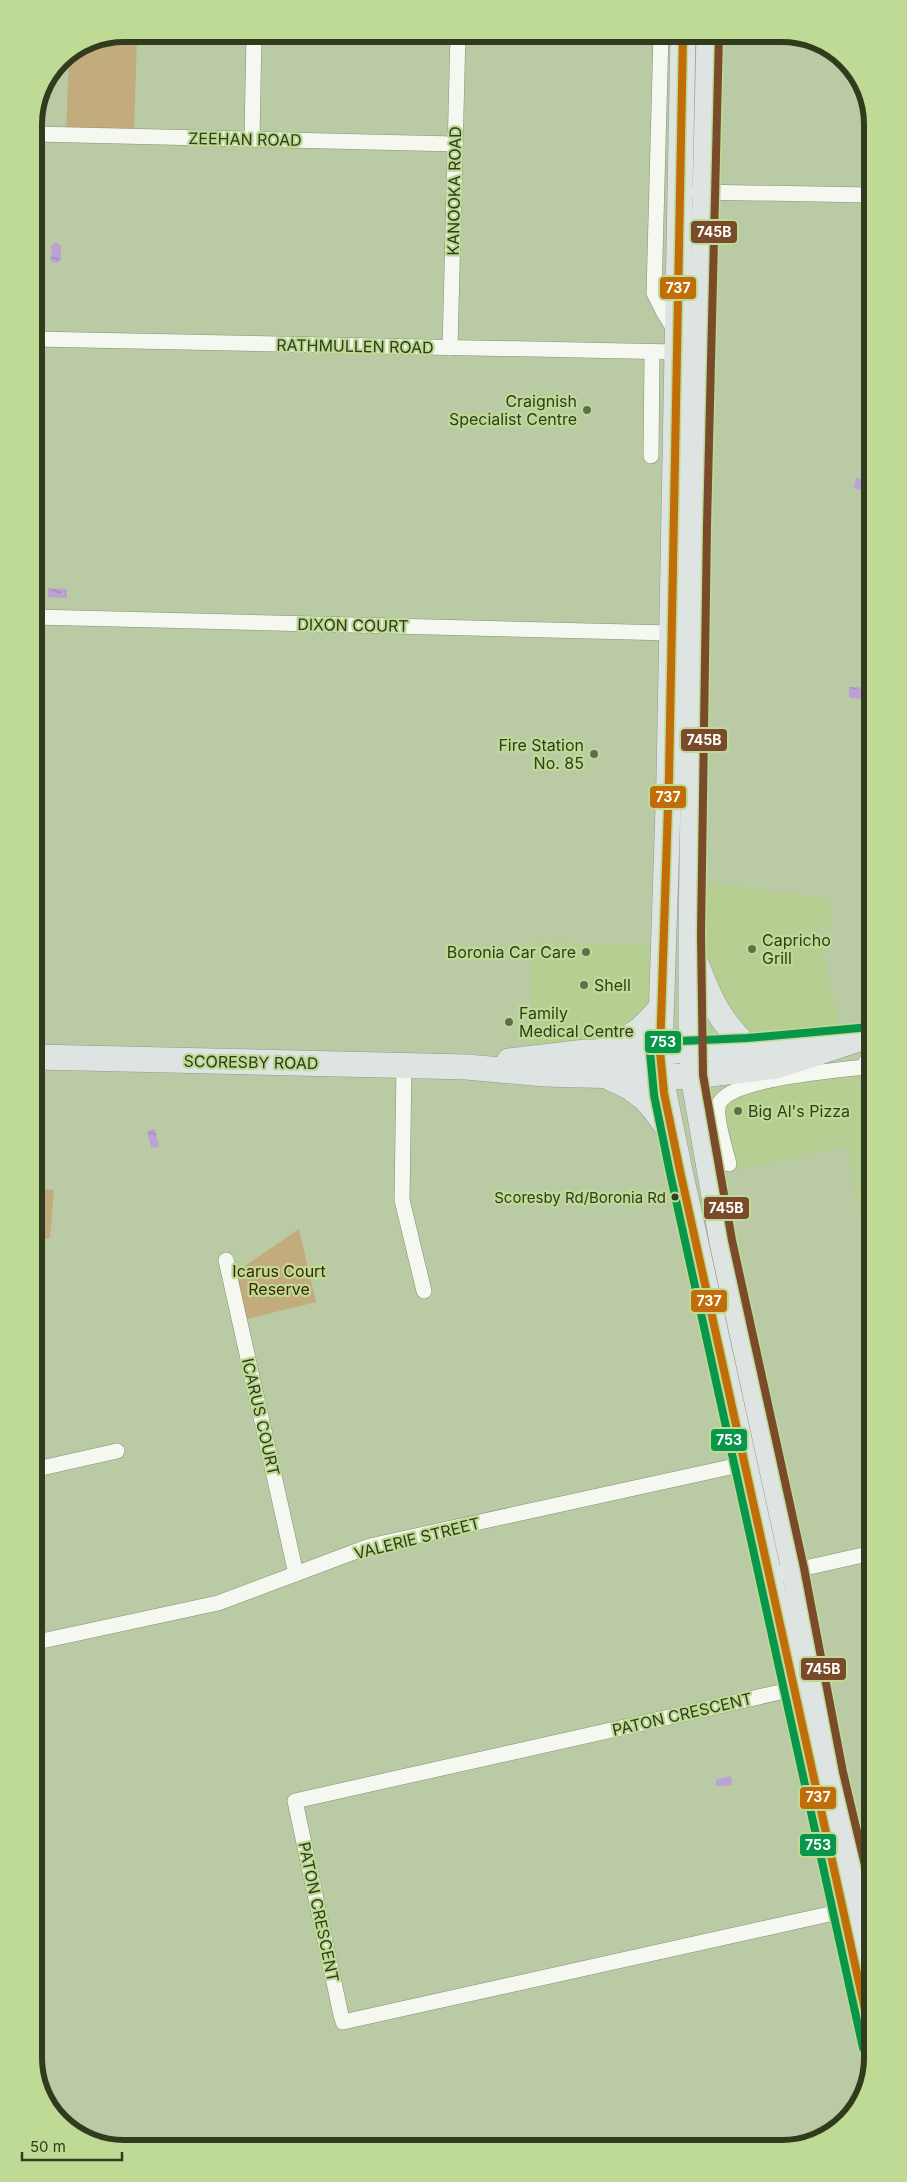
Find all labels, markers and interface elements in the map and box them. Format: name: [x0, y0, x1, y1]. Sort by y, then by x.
street label: KANOOKA ROAD: [443, 126, 465, 256]
street label: ZEEHAN ROAD: [188, 128, 302, 150]
line badge: 745B: [690, 220, 738, 244]
text: 745B: [696, 223, 732, 240]
line badge: 737: [659, 276, 697, 300]
text: 737: [665, 279, 691, 296]
street label: RATHMULLEN ROAD: [276, 335, 434, 357]
place label: Craignish Specialist Centre: [449, 391, 577, 429]
marker: Craignish Specialist Centre: [581, 404, 593, 416]
street label: DIXON COURT: [297, 614, 409, 636]
line badge: 745B: [680, 728, 728, 752]
text: 745B: [686, 731, 722, 748]
place label: Fire Station No. 85: [498, 735, 584, 773]
marker: Fire Station No. 85: [588, 748, 600, 760]
line badge: 737: [649, 785, 687, 809]
text: 737: [655, 788, 681, 805]
place label: Capricho Grill: [762, 930, 831, 968]
place label: Boronia Car Care: [447, 942, 576, 962]
marker: Capricho Grill: [746, 943, 758, 955]
marker: Boronia Car Care: [580, 946, 592, 958]
place label: Shell: [594, 975, 631, 995]
marker: Shell: [578, 979, 590, 991]
place label: Family Medical Centre: [519, 1003, 634, 1041]
marker: Family Medical Centre: [503, 1016, 515, 1028]
line badge: 753: [644, 1030, 682, 1054]
text: 753: [650, 1033, 676, 1050]
street label: SCORESBY ROAD: [183, 1051, 319, 1073]
place label: Big Al's Pizza: [748, 1101, 850, 1121]
marker: Big Al's Pizza: [732, 1105, 744, 1117]
place label: Scoresby Rd/Boronia Rd: [494, 1188, 666, 1207]
marker: Scoresby Rd/Boronia Rd: [670, 1192, 680, 1202]
line badge: 745B: [703, 1196, 750, 1220]
text: 745B: [708, 1199, 744, 1216]
park label: Icarus Court Reserve: [232, 1261, 326, 1299]
line badge: 737: [690, 1289, 728, 1313]
text: 737: [696, 1292, 722, 1309]
street label: ICARUS COURT: [238, 1356, 284, 1478]
line badge: 753: [710, 1428, 748, 1452]
text: 753: [716, 1431, 742, 1448]
street label: VALERIE STREET: [352, 1513, 482, 1563]
line badge: 745B: [800, 1657, 847, 1681]
text: 745B: [805, 1660, 841, 1677]
street label: PATON CRESCENT: [610, 1688, 754, 1740]
line badge: 737: [799, 1786, 837, 1810]
text: 737: [805, 1788, 831, 1805]
line badge: 753: [799, 1833, 837, 1857]
text: 753: [805, 1836, 831, 1853]
street label: PATON CRESCENT: [294, 1840, 344, 1984]
scale bar: [22, 2130, 122, 2162]
text: 50 m: [30, 2137, 66, 2156]

